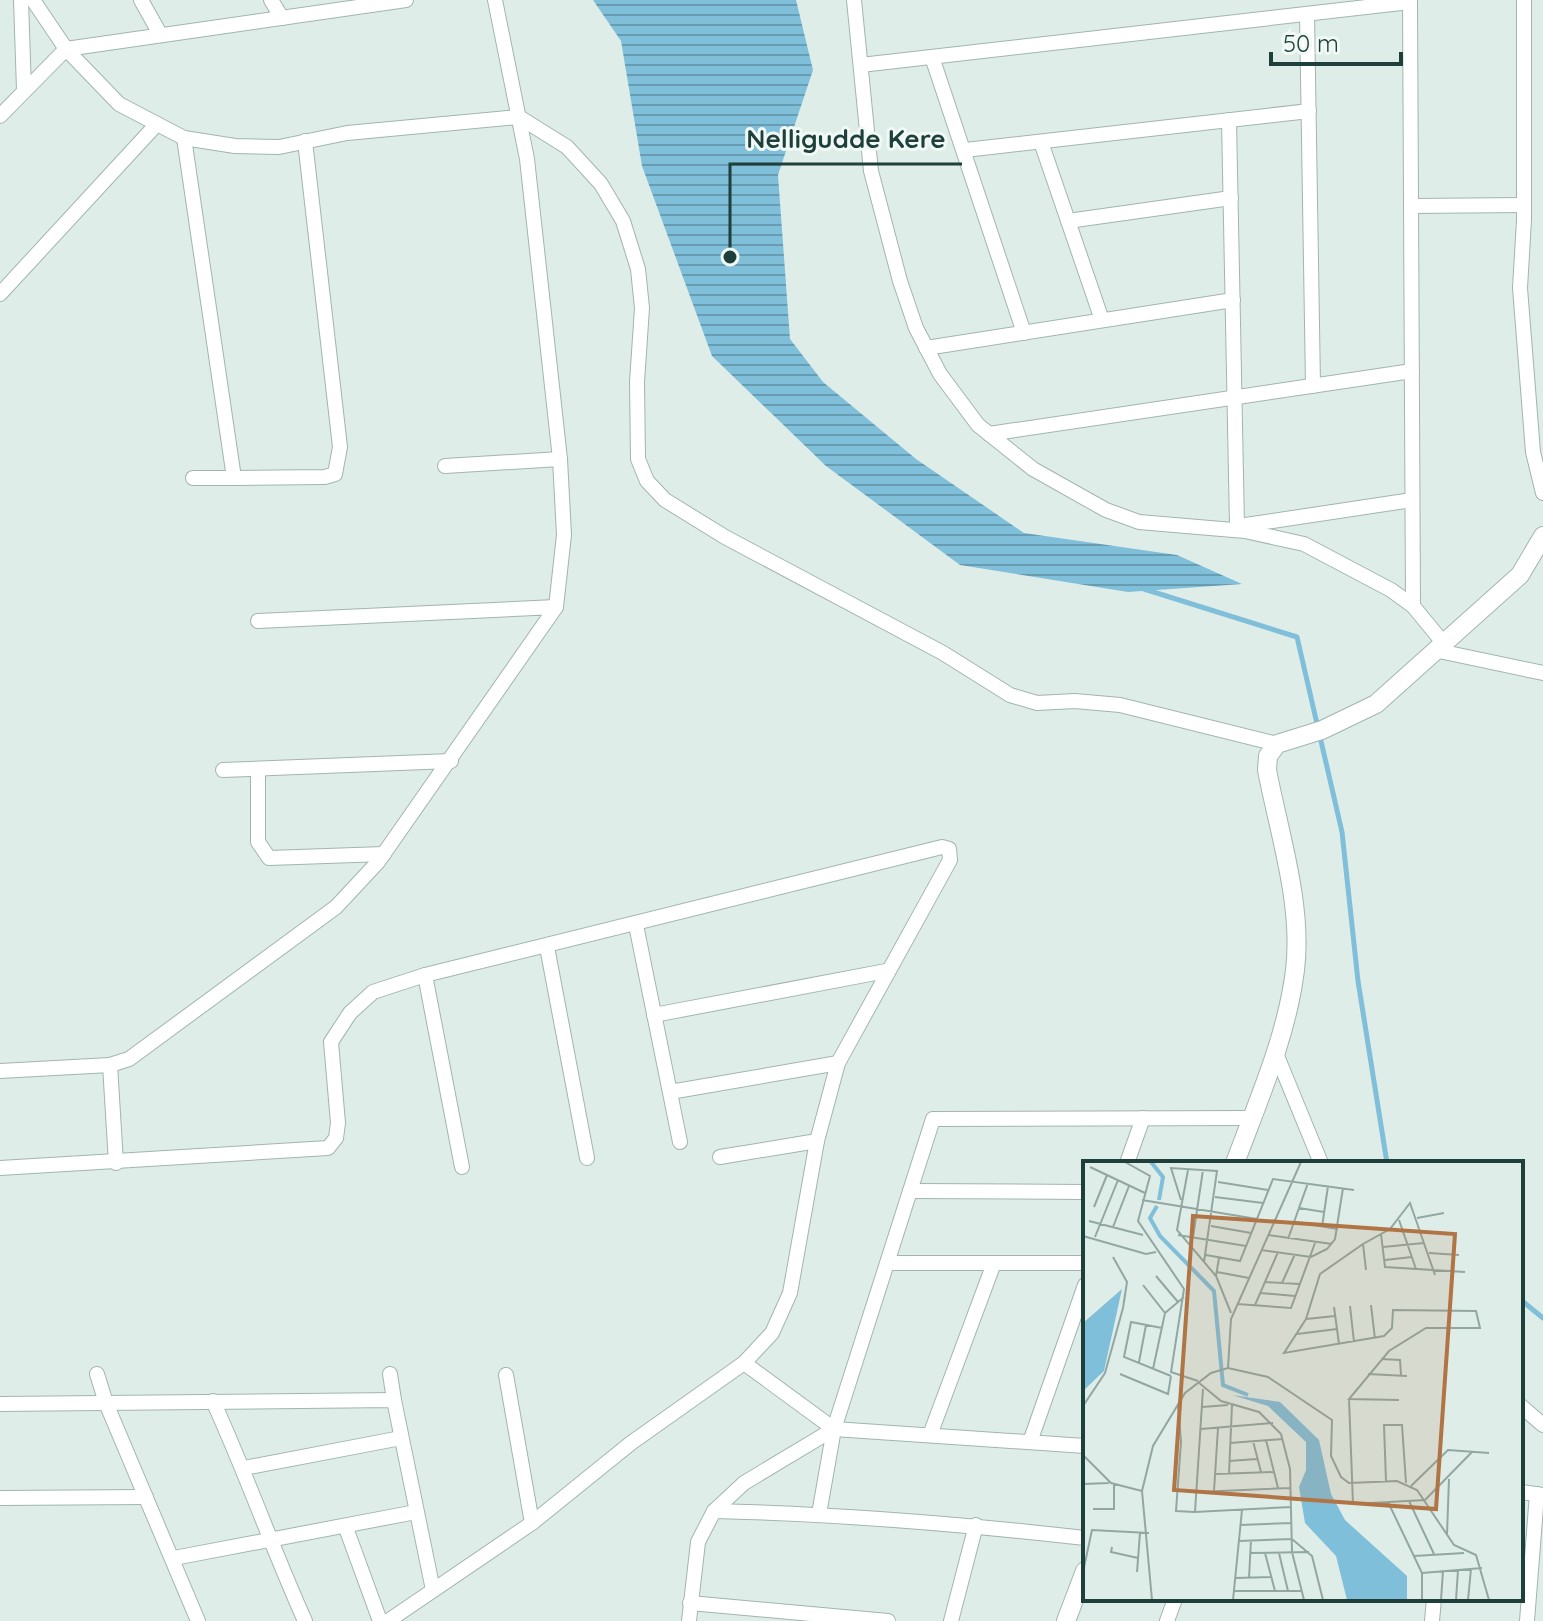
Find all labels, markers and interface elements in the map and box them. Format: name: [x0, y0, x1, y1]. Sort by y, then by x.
scale bar: [1271, 16, 1401, 66]
text: 50 m: [1283, 28, 1339, 58]
callout: Nelligudde Kere: [730, 114, 962, 164]
text: Nelligudde Kere: [746, 122, 946, 155]
inset map: [1083, 1161, 1523, 1601]

